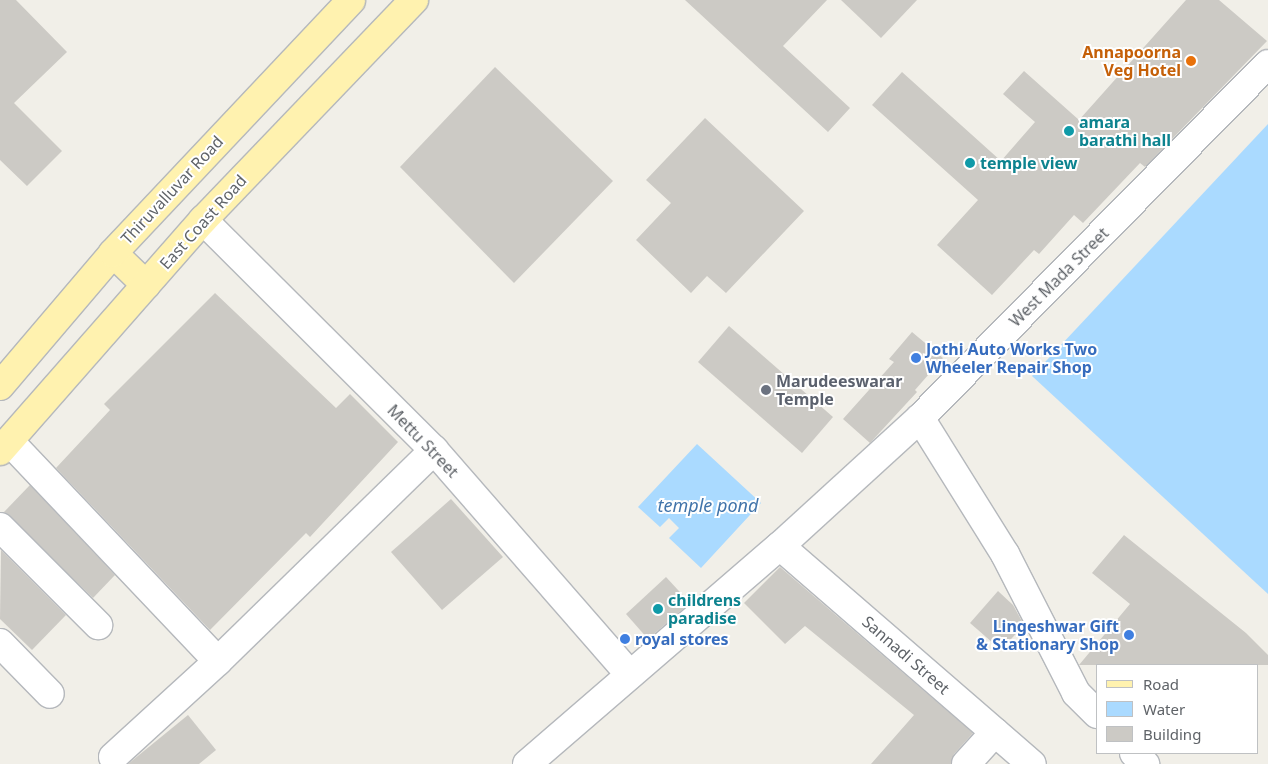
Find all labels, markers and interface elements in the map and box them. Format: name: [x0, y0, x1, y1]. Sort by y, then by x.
place label: Annapoorna Veg Hotel: [1082, 42, 1181, 80]
marker: Annapoorna Veg Hotel: [1185, 55, 1197, 67]
place label: amara barathi hall: [1079, 112, 1171, 150]
marker: amara barathi hall: [1063, 125, 1075, 137]
street label: Thiruvalluvar Road: [117, 132, 227, 248]
place label: temple view: [980, 153, 1078, 173]
marker: temple view: [964, 157, 976, 169]
street label: East Coast Road: [156, 171, 250, 273]
street label: West Mada Street: [1005, 223, 1113, 331]
place label: Jothi Auto Works Two Wheeler Repair Shop: [926, 339, 1097, 377]
marker: Jothi Auto Works Two Wheeler Repair Shop: [910, 352, 922, 364]
place label: Marudeeswarar Temple: [776, 371, 902, 409]
marker: Marudeeswarar Temple: [760, 384, 772, 396]
street label: Mettu Street: [384, 401, 462, 481]
water label: temple pond: [658, 494, 758, 516]
place label: childrens paradise: [668, 590, 741, 628]
marker: childrens paradise: [652, 603, 664, 615]
street label: Sannadi Street: [858, 612, 954, 698]
place label: Lingeshwar Gift & Stationary Shop: [976, 616, 1119, 654]
place label: royal stores: [635, 629, 729, 649]
marker: Lingeshwar Gift & Stationary Shop: [1123, 629, 1135, 641]
marker: royal stores: [619, 633, 631, 645]
legend: [1096, 664, 1258, 754]
text: Road: [1143, 674, 1179, 694]
text: Water: [1143, 699, 1185, 719]
text: Building: [1143, 724, 1201, 744]

